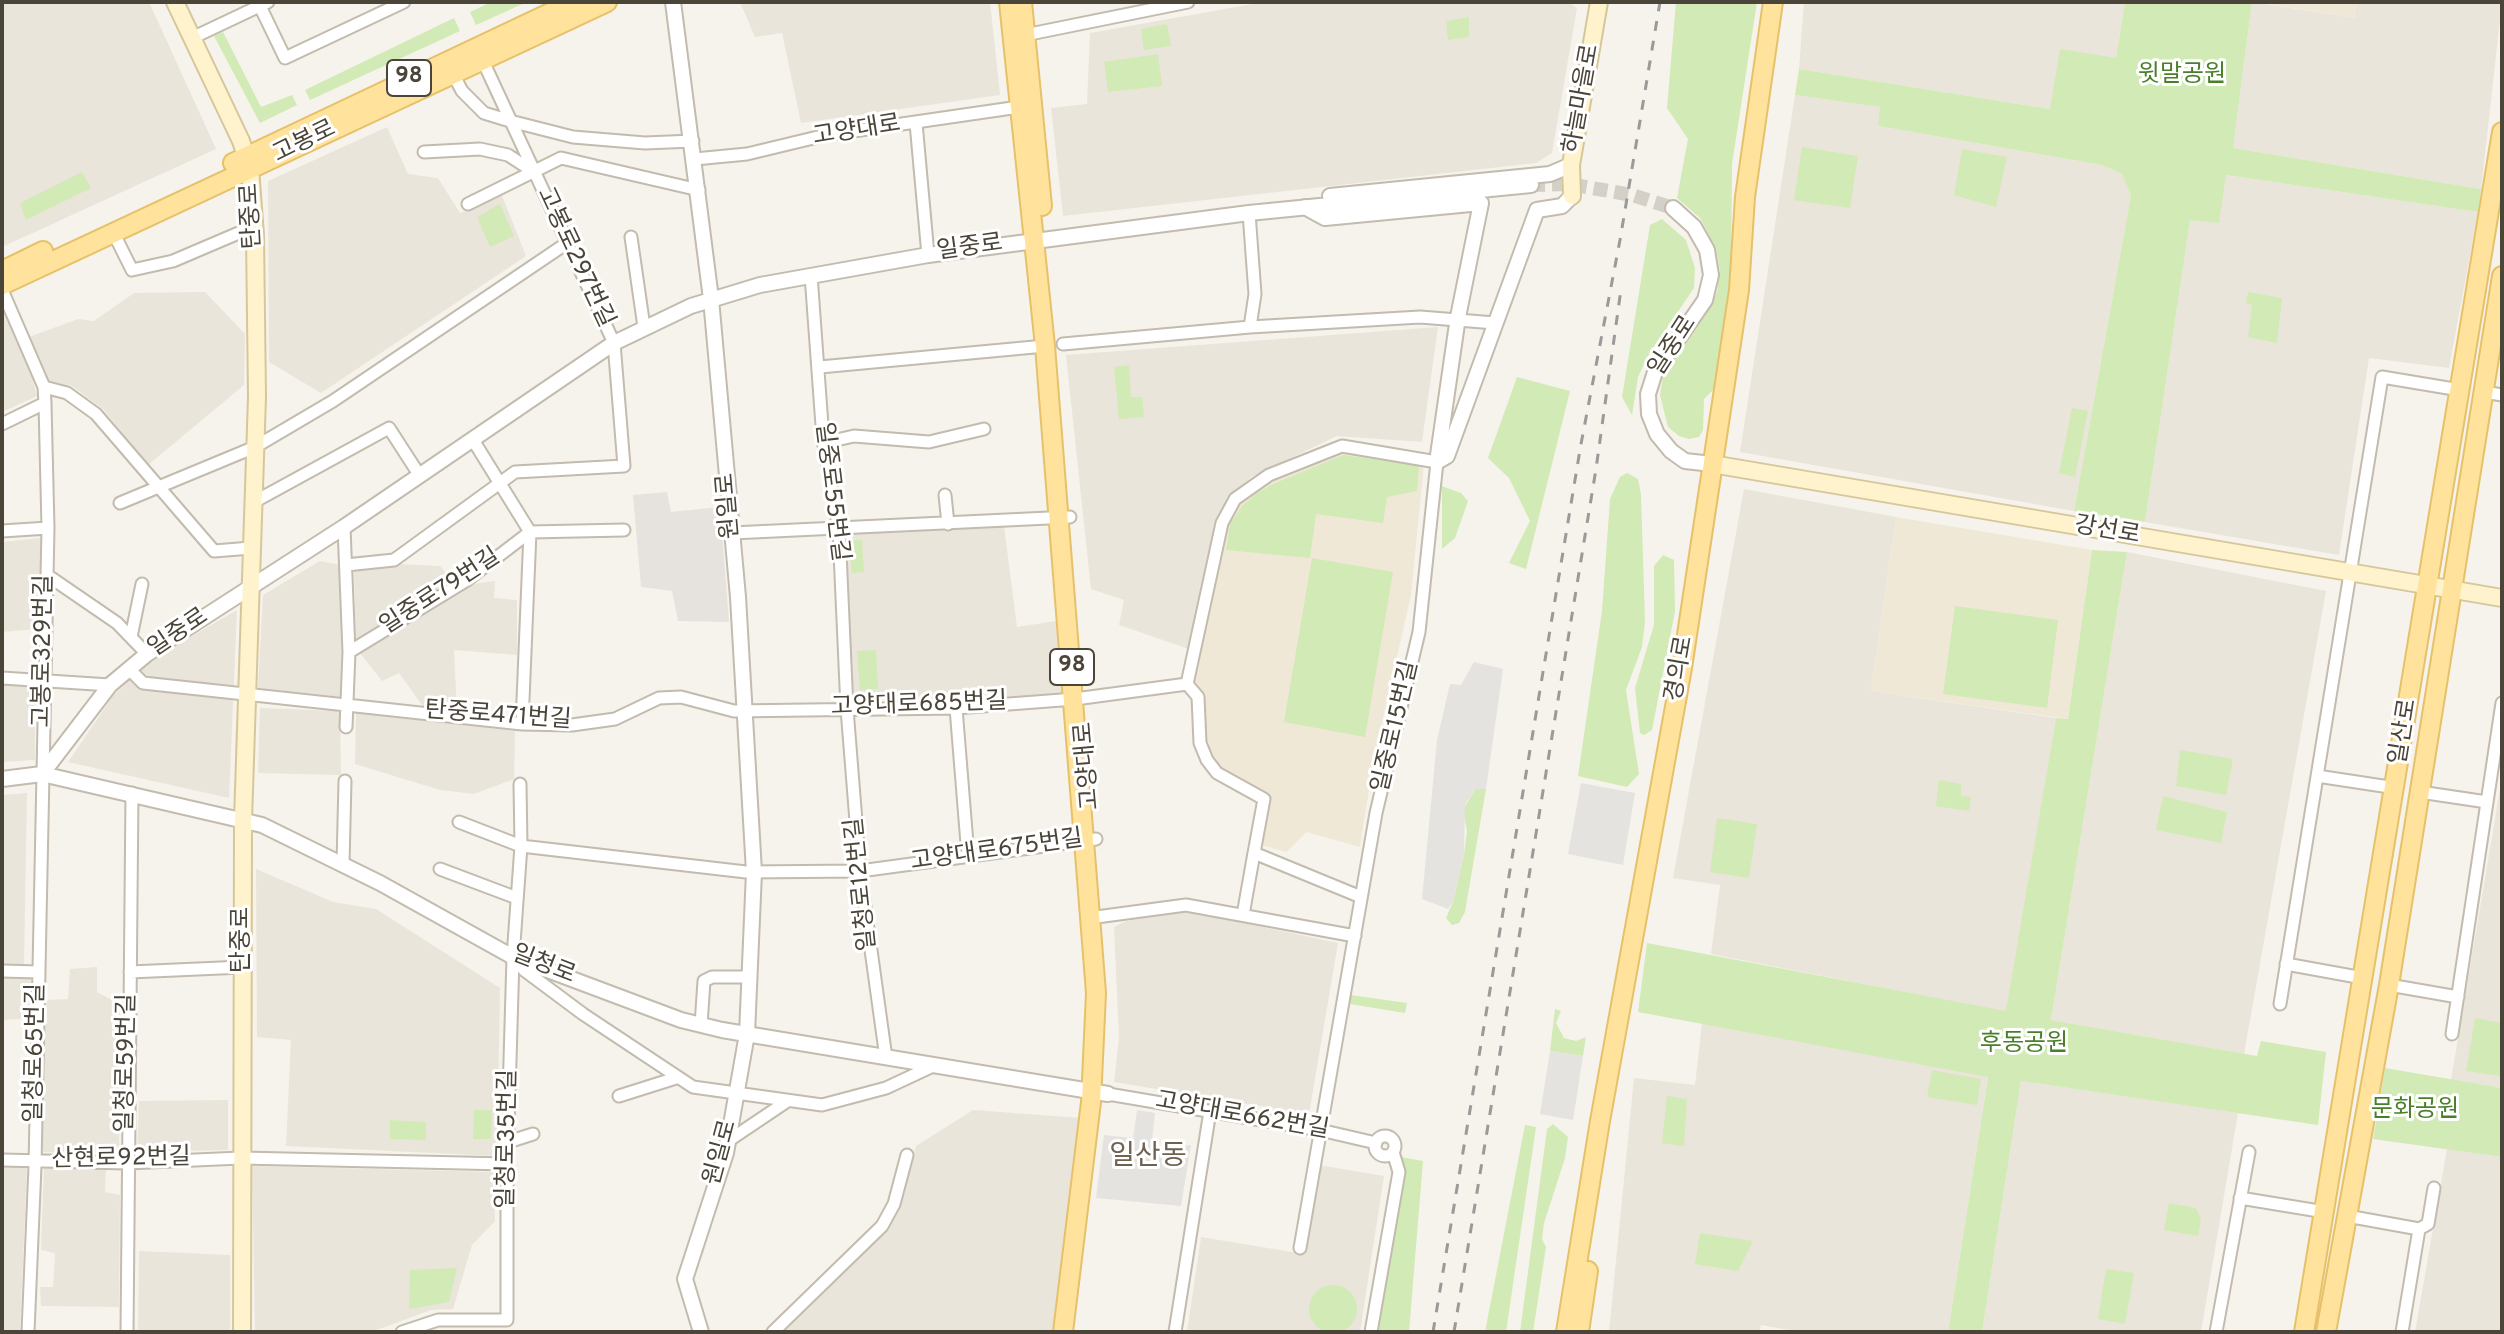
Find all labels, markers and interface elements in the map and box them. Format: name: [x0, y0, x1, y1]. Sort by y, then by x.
street label: 하늘마을로: [1559, 42, 1607, 156]
road number: 98: [387, 60, 431, 96]
park label: 윗말공원: [2138, 62, 2226, 90]
street label: 고양대로: [811, 111, 903, 153]
street label: 고봉로: [269, 116, 341, 170]
street label: 탄중로: [237, 182, 269, 250]
street label: 고봉로297번길: [529, 183, 619, 333]
street label: 일중로: [935, 230, 1005, 268]
street label: 일중로: [1644, 311, 1704, 383]
street label: 일중로55번길: [807, 421, 853, 563]
street label: 원일로: [713, 472, 747, 540]
street label: 강선로: [2072, 512, 2142, 552]
street label: 일중로79번길: [376, 544, 506, 642]
street label: 고봉로329번길: [29, 574, 61, 728]
street label: 일중로: [143, 604, 215, 664]
street label: 경의로: [1661, 634, 1701, 704]
road number: 98: [1050, 649, 1094, 685]
street label: 일중로15번길: [1368, 658, 1426, 796]
street label: 고양대로685번길: [830, 689, 1008, 723]
street label: 일산로: [2386, 697, 2424, 767]
street label: 탄중로471번길: [424, 698, 572, 736]
street label: 고양대로: [1071, 721, 1107, 811]
street label: 일청로12번길: [842, 816, 884, 952]
street label: 고양대로675번길: [909, 826, 1085, 878]
street label: 탄중로: [229, 907, 257, 973]
street label: 일청로: [507, 941, 579, 991]
street label: 일청로65번길: [21, 983, 53, 1123]
street label: 일청로59번길: [112, 993, 144, 1133]
park label: 후동공원: [1980, 1031, 2068, 1059]
street label: 일청로35번길: [493, 1069, 525, 1209]
street label: 고양대로662번길: [1153, 1088, 1331, 1146]
park label: 문화공원: [2371, 1097, 2459, 1125]
street label: 원일로: [700, 1117, 744, 1189]
district label: 일산동: [1109, 1141, 1187, 1175]
street label: 산현로92번길: [51, 1144, 191, 1176]

